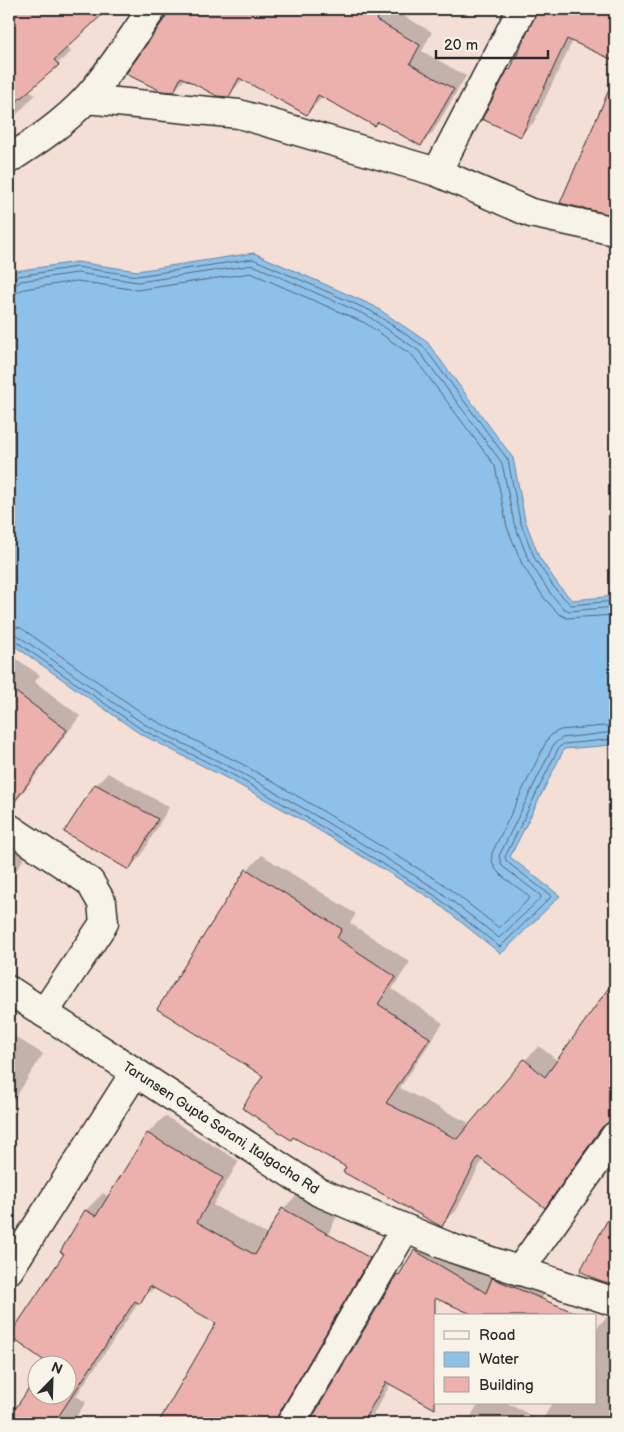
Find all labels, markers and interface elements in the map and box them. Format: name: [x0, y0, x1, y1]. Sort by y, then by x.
scale bar: [436, 28, 549, 60]
text: 20 m: [444, 36, 478, 55]
street label: Tarunsen Gupta Sarani, Italgacha Rd: [120, 1058, 322, 1198]
legend: [434, 1314, 596, 1404]
text: Road: [479, 1326, 515, 1345]
text: Water: [479, 1350, 519, 1369]
north arrow: [28, 1354, 78, 1404]
text: N: [49, 1359, 65, 1378]
text: Building: [479, 1376, 534, 1395]

